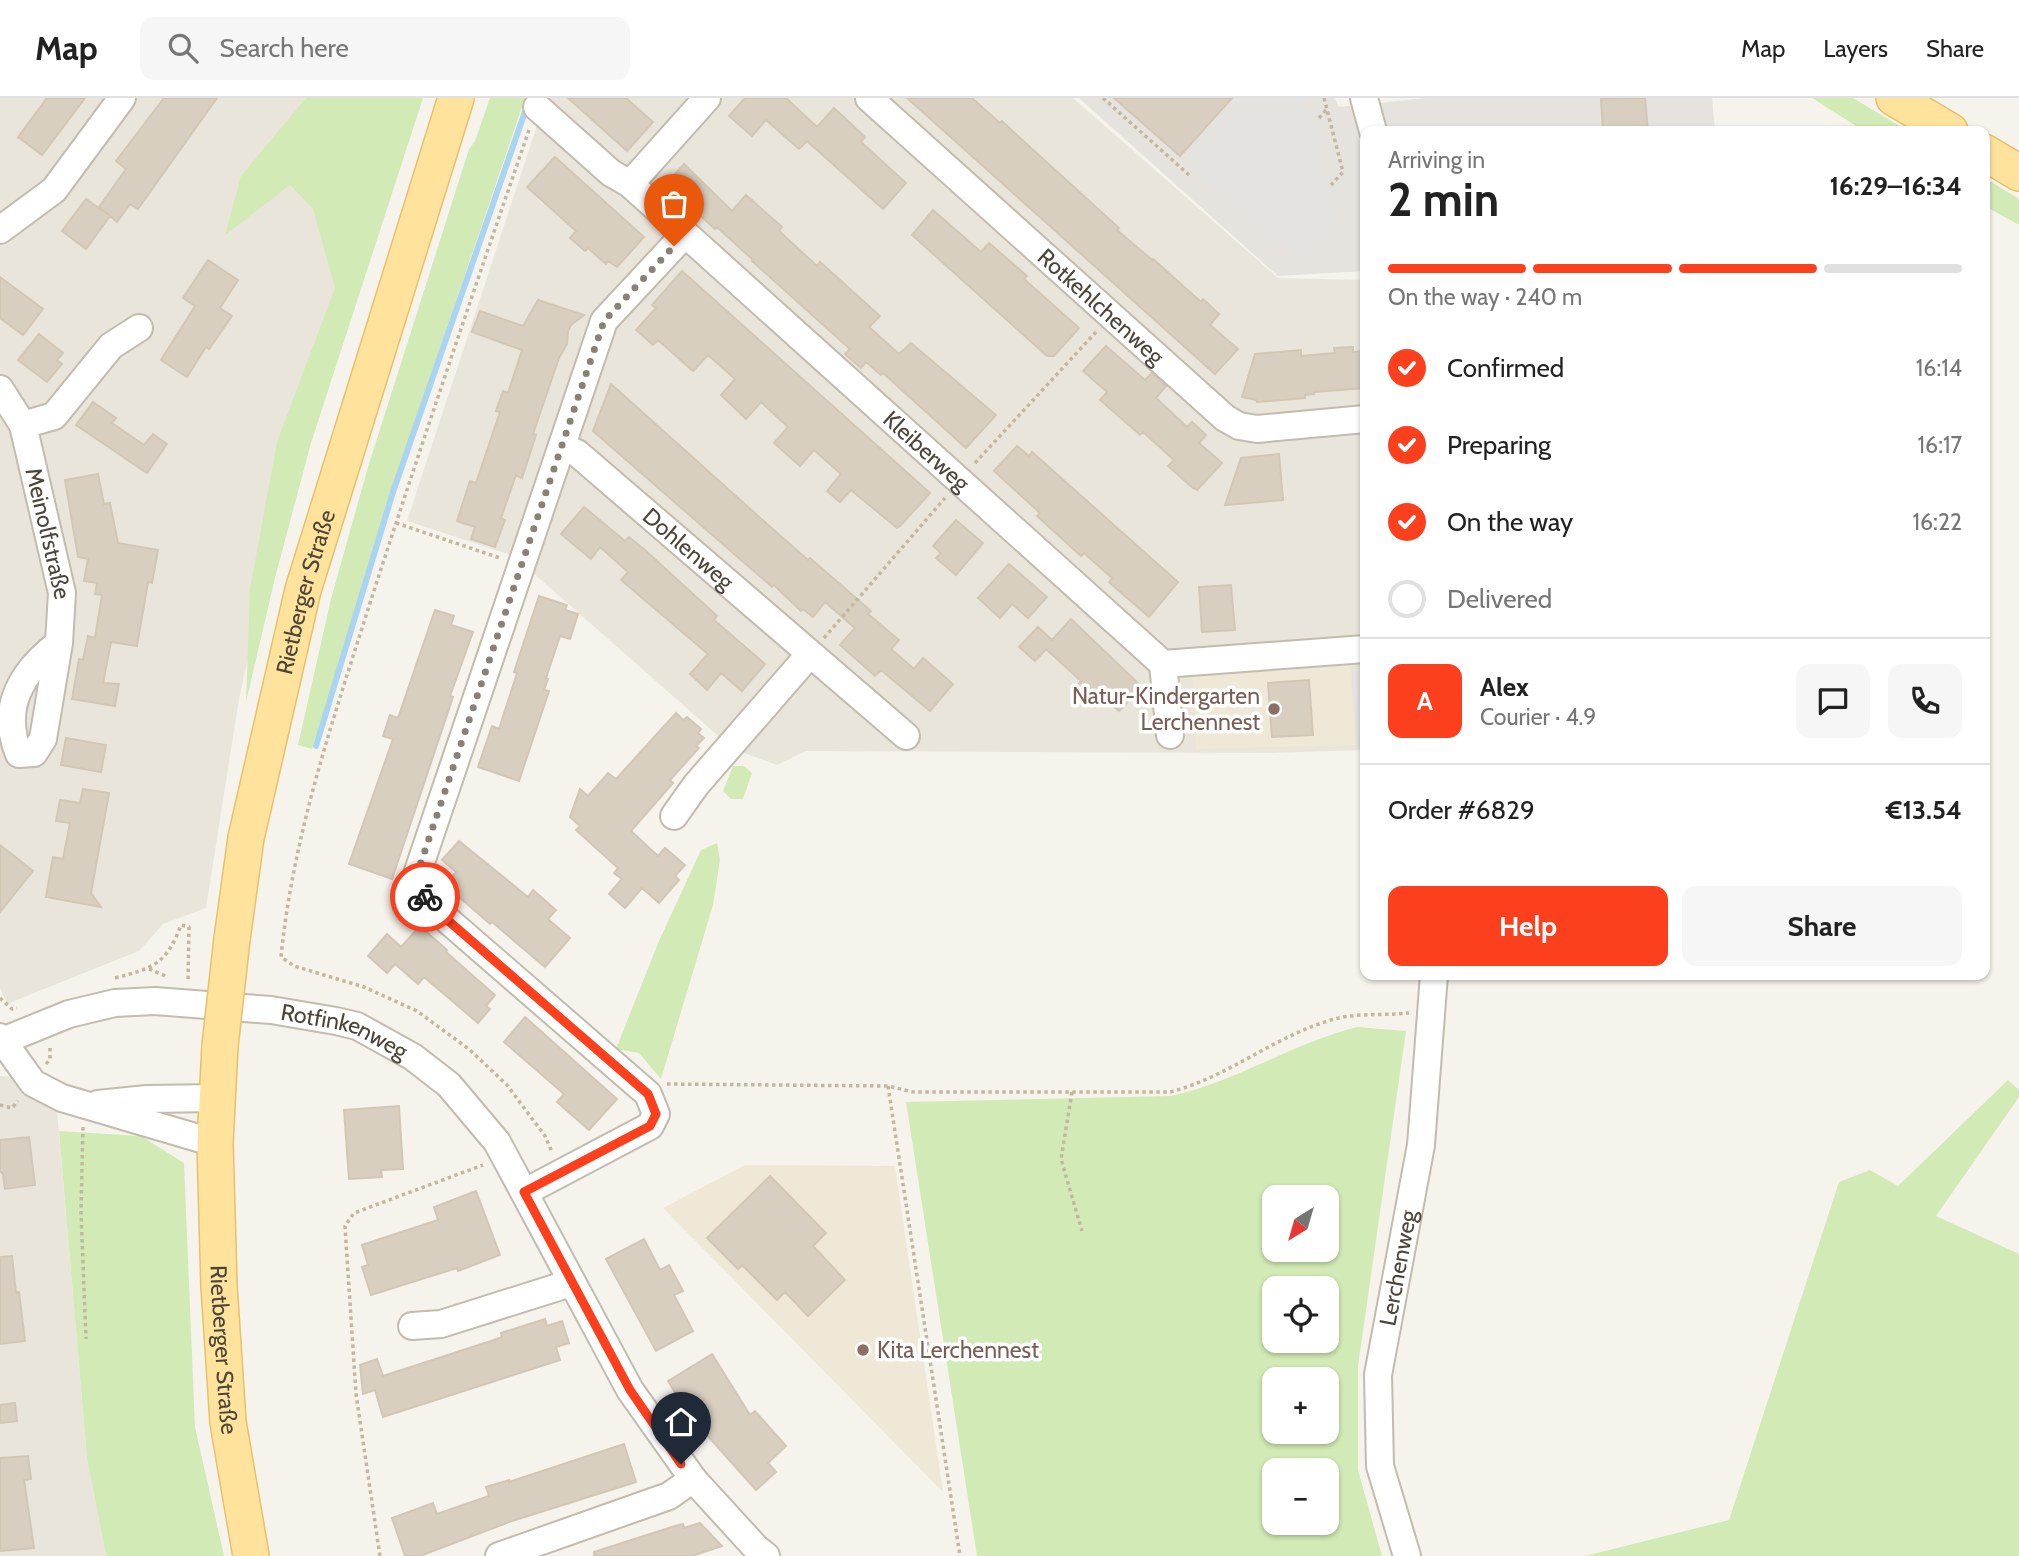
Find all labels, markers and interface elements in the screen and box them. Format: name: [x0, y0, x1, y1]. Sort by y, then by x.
search box: [140, 17, 630, 80]
text: Map: [35, 28, 98, 68]
icon: search: [164, 29, 202, 67]
text: Search here: [220, 32, 349, 64]
text: Map: [1741, 34, 1785, 63]
text: Layers: [1823, 34, 1888, 63]
text: Share: [1926, 34, 1984, 63]
text: Arriving in: [1388, 146, 1485, 174]
text: 16:29–16:34: [1829, 170, 1962, 202]
text: 2 min: [1388, 172, 1499, 228]
pin: [644, 174, 704, 246]
icon: bag: [655, 185, 693, 223]
street label: Rotkehlchenweg: [1032, 243, 1170, 371]
text: On the way · 240 m: [1388, 283, 1582, 311]
icon: check: [1388, 349, 1426, 387]
text: Confirmed: [1447, 352, 1564, 384]
text: 16:14: [1916, 354, 1962, 382]
street label: Kleiberweg: [877, 405, 976, 497]
icon: check: [1388, 426, 1426, 464]
text: Preparing: [1447, 429, 1551, 461]
text: 16:17: [1918, 431, 1962, 459]
street label: Meinolfstraße: [19, 465, 77, 602]
street label: Dohlenweg: [637, 502, 740, 596]
icon: check: [1388, 503, 1426, 541]
street label: Rietberger Straße: [270, 506, 341, 677]
text: On the way: [1447, 506, 1573, 538]
text: 16:22: [1913, 508, 1962, 536]
text: Delivered: [1447, 583, 1552, 615]
button: chat: [1796, 664, 1870, 738]
button: phone: [1888, 664, 1962, 738]
text: Alex: [1480, 671, 1529, 703]
place label: Natur-Kindergarten Lerchennest: [1072, 682, 1260, 736]
text: A: [1417, 685, 1433, 717]
marker: Natur-Kindergarten Lerchennest: [1266, 701, 1282, 717]
text: Courier · 4.9: [1480, 703, 1596, 731]
text: Order #6829: [1388, 794, 1535, 826]
text: €13.54: [1886, 794, 1962, 826]
courier: [390, 862, 460, 932]
icon: bike: [406, 878, 444, 916]
button: Help: [1388, 886, 1668, 966]
button: Share: [1682, 886, 1962, 966]
street label: Rotfinkenweg: [279, 998, 413, 1066]
north arrow: [1262, 1185, 1339, 1262]
map controls: [1262, 1185, 1339, 1535]
street label: Lerchenweg: [1373, 1207, 1423, 1328]
street label: Rietberger Straße: [204, 1265, 244, 1437]
button: locate: [1262, 1276, 1339, 1353]
place label: Kita Lerchennest: [877, 1336, 1039, 1364]
marker: Kita Lerchennest: [855, 1342, 871, 1358]
button: +: [1262, 1367, 1339, 1444]
pin: [651, 1392, 711, 1464]
icon: home: [662, 1403, 700, 1441]
button: −: [1262, 1458, 1339, 1535]

